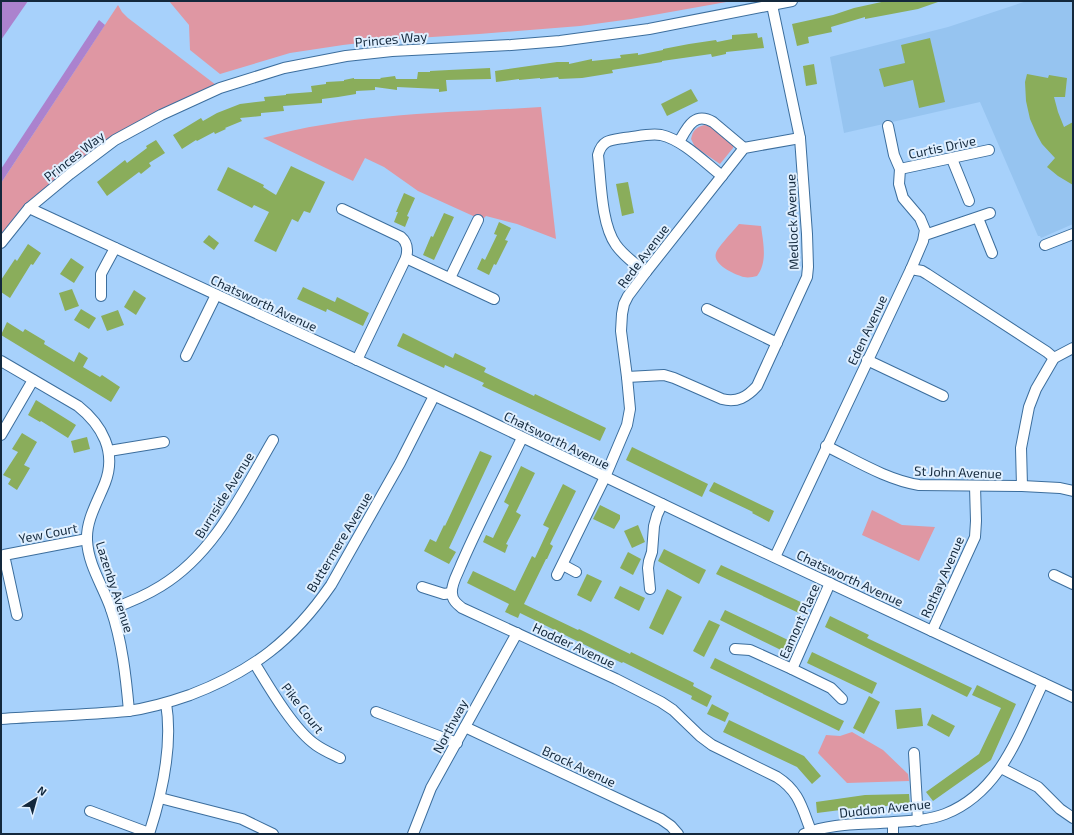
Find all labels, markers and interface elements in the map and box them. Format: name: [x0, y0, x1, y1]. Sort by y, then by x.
street label: Princes Way: [354, 28, 428, 50]
street label: Princes Way: [41, 127, 108, 185]
street label: Curtis Drive: [907, 132, 977, 162]
street label: Medlock Avenue: [782, 174, 802, 270]
street label: Rede Avenue: [614, 221, 672, 291]
street label: Chatsworth Avenue: [208, 271, 320, 335]
street label: Eden Avenue: [844, 292, 890, 368]
street label: Chatsworth Avenue: [502, 407, 612, 473]
street label: Burnside Avenue: [191, 449, 257, 541]
street label: St John Avenue: [914, 462, 1002, 482]
street label: Buttermere Avenue: [303, 489, 375, 595]
street label: Yew Court: [17, 519, 79, 547]
street label: Rothay Avenue: [917, 534, 967, 620]
street label: Lazenby Avenue: [93, 539, 137, 635]
street label: Chatsworth Avenue: [794, 546, 906, 610]
street label: Eamont Place: [775, 581, 823, 661]
street label: Hodder Avenue: [530, 619, 618, 671]
street label: Pike Court: [278, 680, 328, 736]
street label: Northway: [429, 696, 471, 756]
street label: Brock Avenue: [540, 742, 618, 790]
north arrow: [16, 779, 56, 819]
text: N: [35, 783, 49, 798]
street label: Duddon Avenue: [838, 795, 932, 821]

